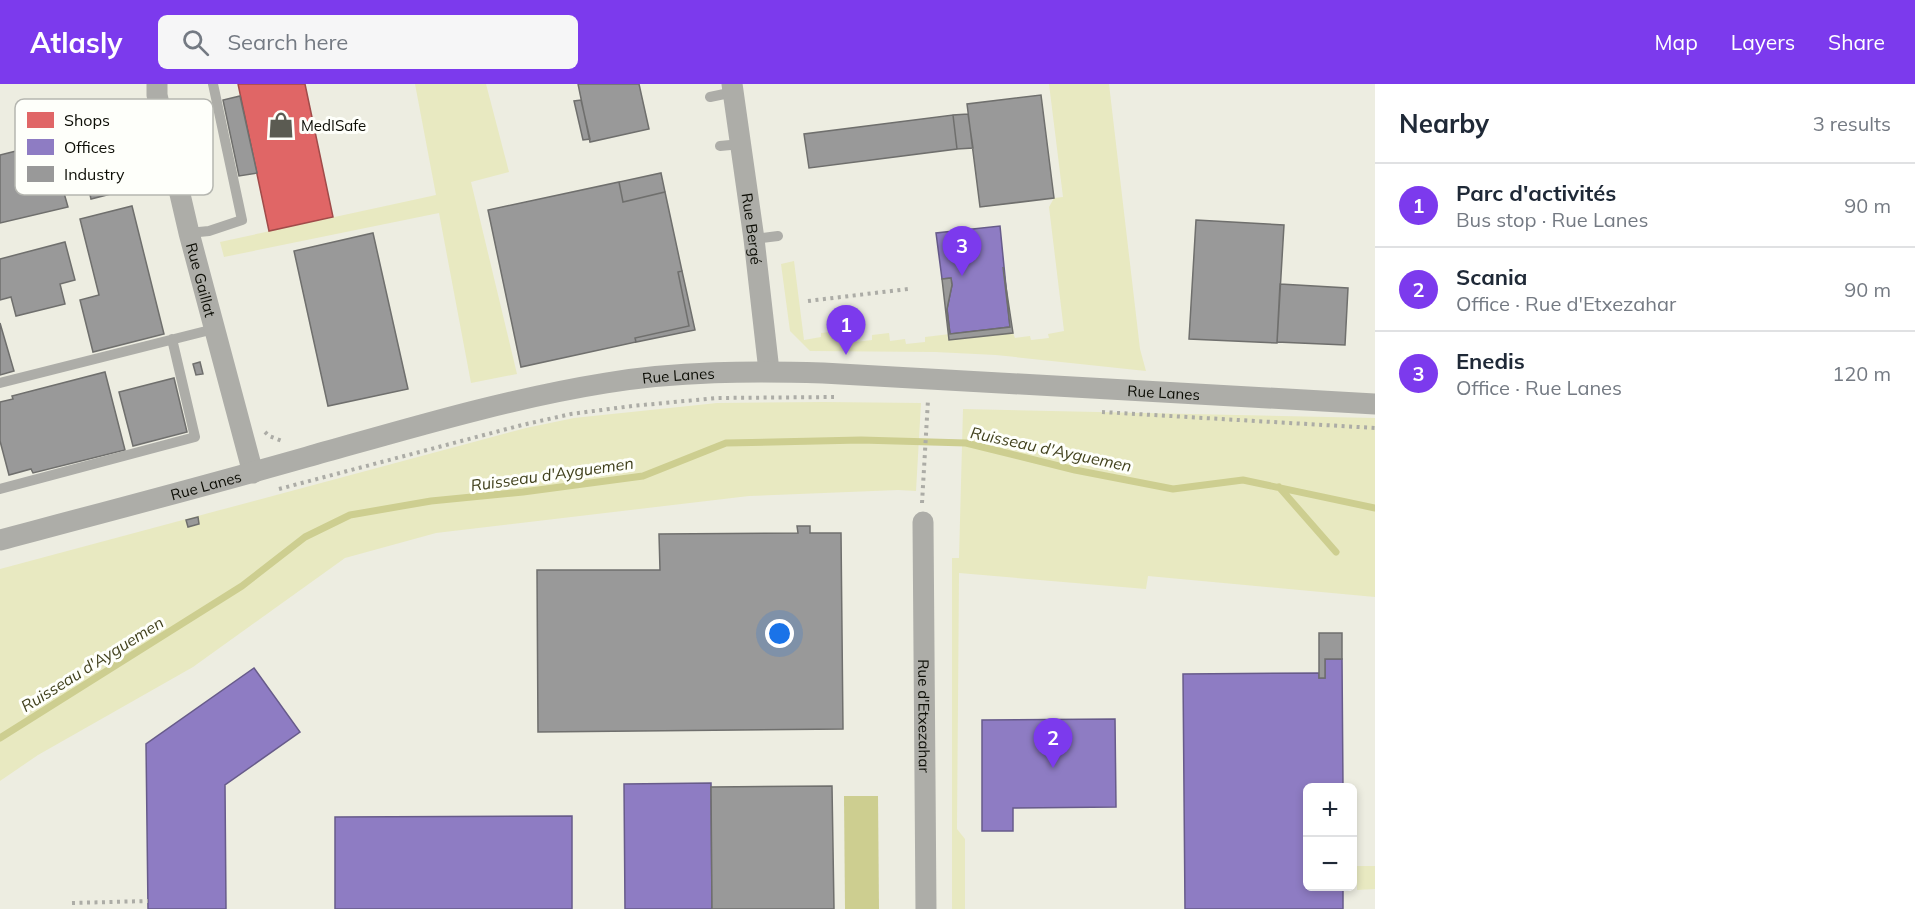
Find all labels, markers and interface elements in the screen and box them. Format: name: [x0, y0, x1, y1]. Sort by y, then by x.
search box: [158, 15, 578, 69]
text: Atlasly: [30, 25, 122, 60]
icon: search: [179, 26, 212, 59]
text: Search here: [227, 28, 348, 56]
text: Map: [1655, 29, 1698, 55]
text: Layers: [1731, 29, 1795, 55]
text: Share: [1828, 29, 1885, 55]
legend: [15, 99, 213, 195]
text: Nearby: [1399, 107, 1489, 140]
text: Shops: [64, 110, 110, 130]
shop icon: MedISafe: [266, 110, 296, 140]
text: 3 results: [1813, 111, 1891, 136]
place label: MedISafe: [301, 116, 366, 135]
text: Offices: [64, 137, 115, 157]
text: Industry: [64, 164, 125, 184]
text: Parc d'activités: [1456, 179, 1616, 207]
street label: Rue Bergé: [738, 192, 766, 265]
text: 1: [1413, 193, 1425, 218]
text: 90 m: [1844, 193, 1891, 218]
text: Bus stop · Rue Lanes: [1456, 207, 1648, 232]
pin: 3: [942, 226, 982, 276]
street label: Rue Gaillat: [182, 240, 220, 319]
text: Scania: [1456, 263, 1528, 291]
text: 2: [1413, 277, 1425, 302]
text: 90 m: [1844, 277, 1891, 302]
text: Office · Rue d'Etxezahar: [1456, 291, 1676, 316]
pin: 1: [826, 306, 866, 355]
text: Enedis: [1456, 347, 1525, 375]
text: 3: [1413, 361, 1425, 386]
text: 120 m: [1832, 361, 1891, 386]
street label: Rue Lanes: [641, 363, 715, 387]
text: Office · Rue Lanes: [1456, 375, 1622, 400]
street label: Rue Lanes: [1127, 381, 1201, 404]
water label: Ruisseau d'Ayguemen: [969, 422, 1133, 476]
water label: Ruisseau d'Ayguemen: [469, 453, 635, 495]
street label: Rue Lanes: [168, 466, 243, 504]
water label: Ruisseau d'Ayguemen: [17, 612, 167, 716]
your location: [765, 619, 794, 648]
street label: Rue d'Etxezahar: [915, 659, 934, 773]
pin: 2: [1034, 718, 1072, 768]
map controls: [1303, 783, 1357, 891]
button: +: [1303, 783, 1357, 837]
button: −: [1303, 837, 1357, 891]

